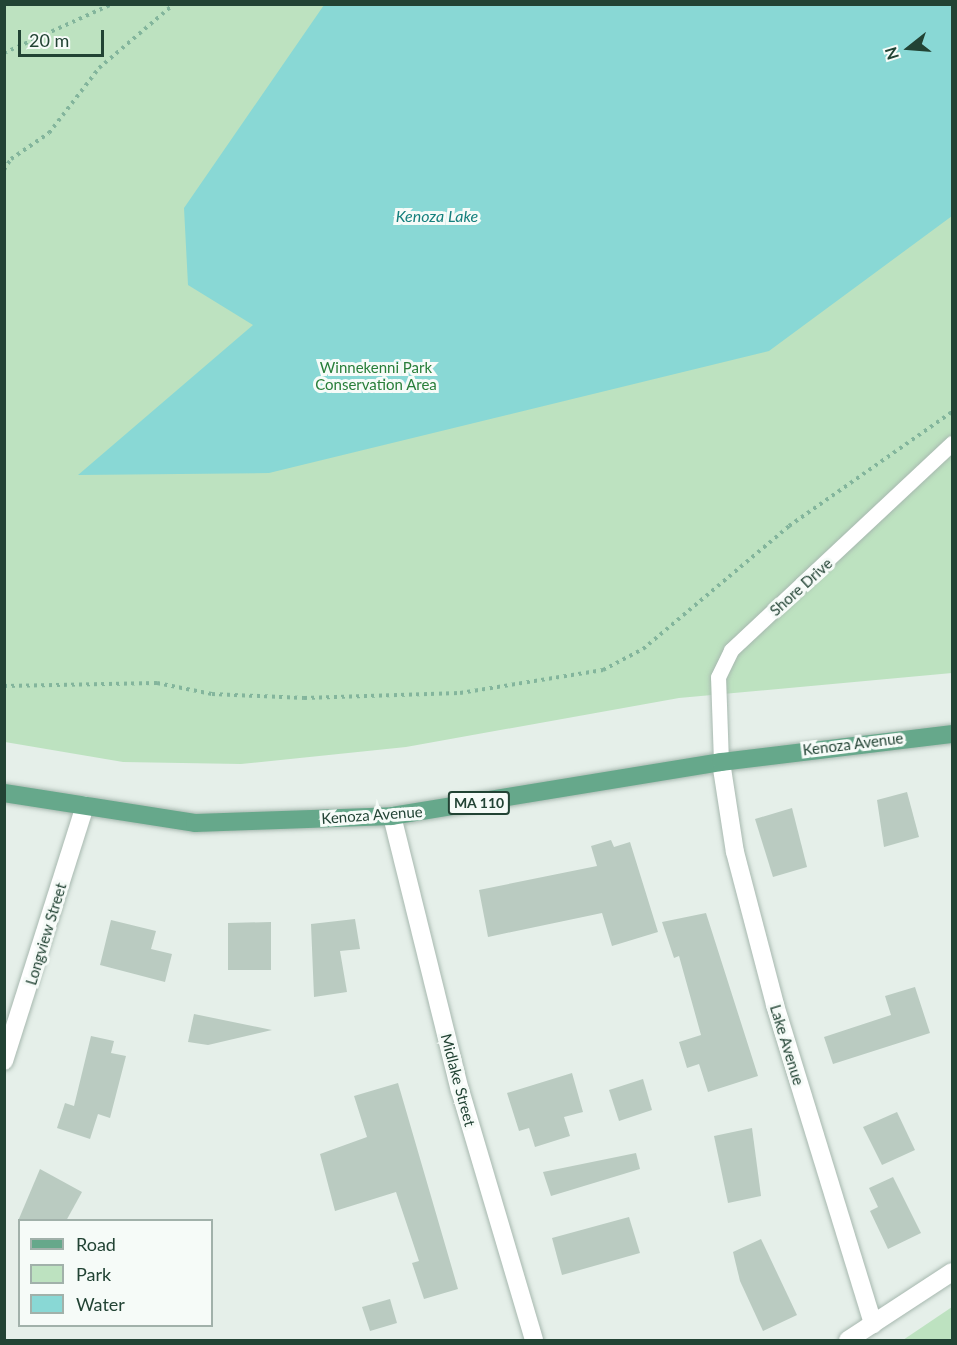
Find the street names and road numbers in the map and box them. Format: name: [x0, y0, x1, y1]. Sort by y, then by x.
street label: Shore Drive: [766, 554, 836, 620]
street label: Kenoza Avenue: [801, 729, 905, 759]
road number: MA 110: [448, 792, 510, 814]
street label: Kenoza Avenue: [321, 802, 423, 828]
street label: Longview Street: [22, 881, 70, 987]
street label: Lake Avenue: [766, 1002, 808, 1088]
street label: Midlake Street: [437, 1032, 479, 1128]

